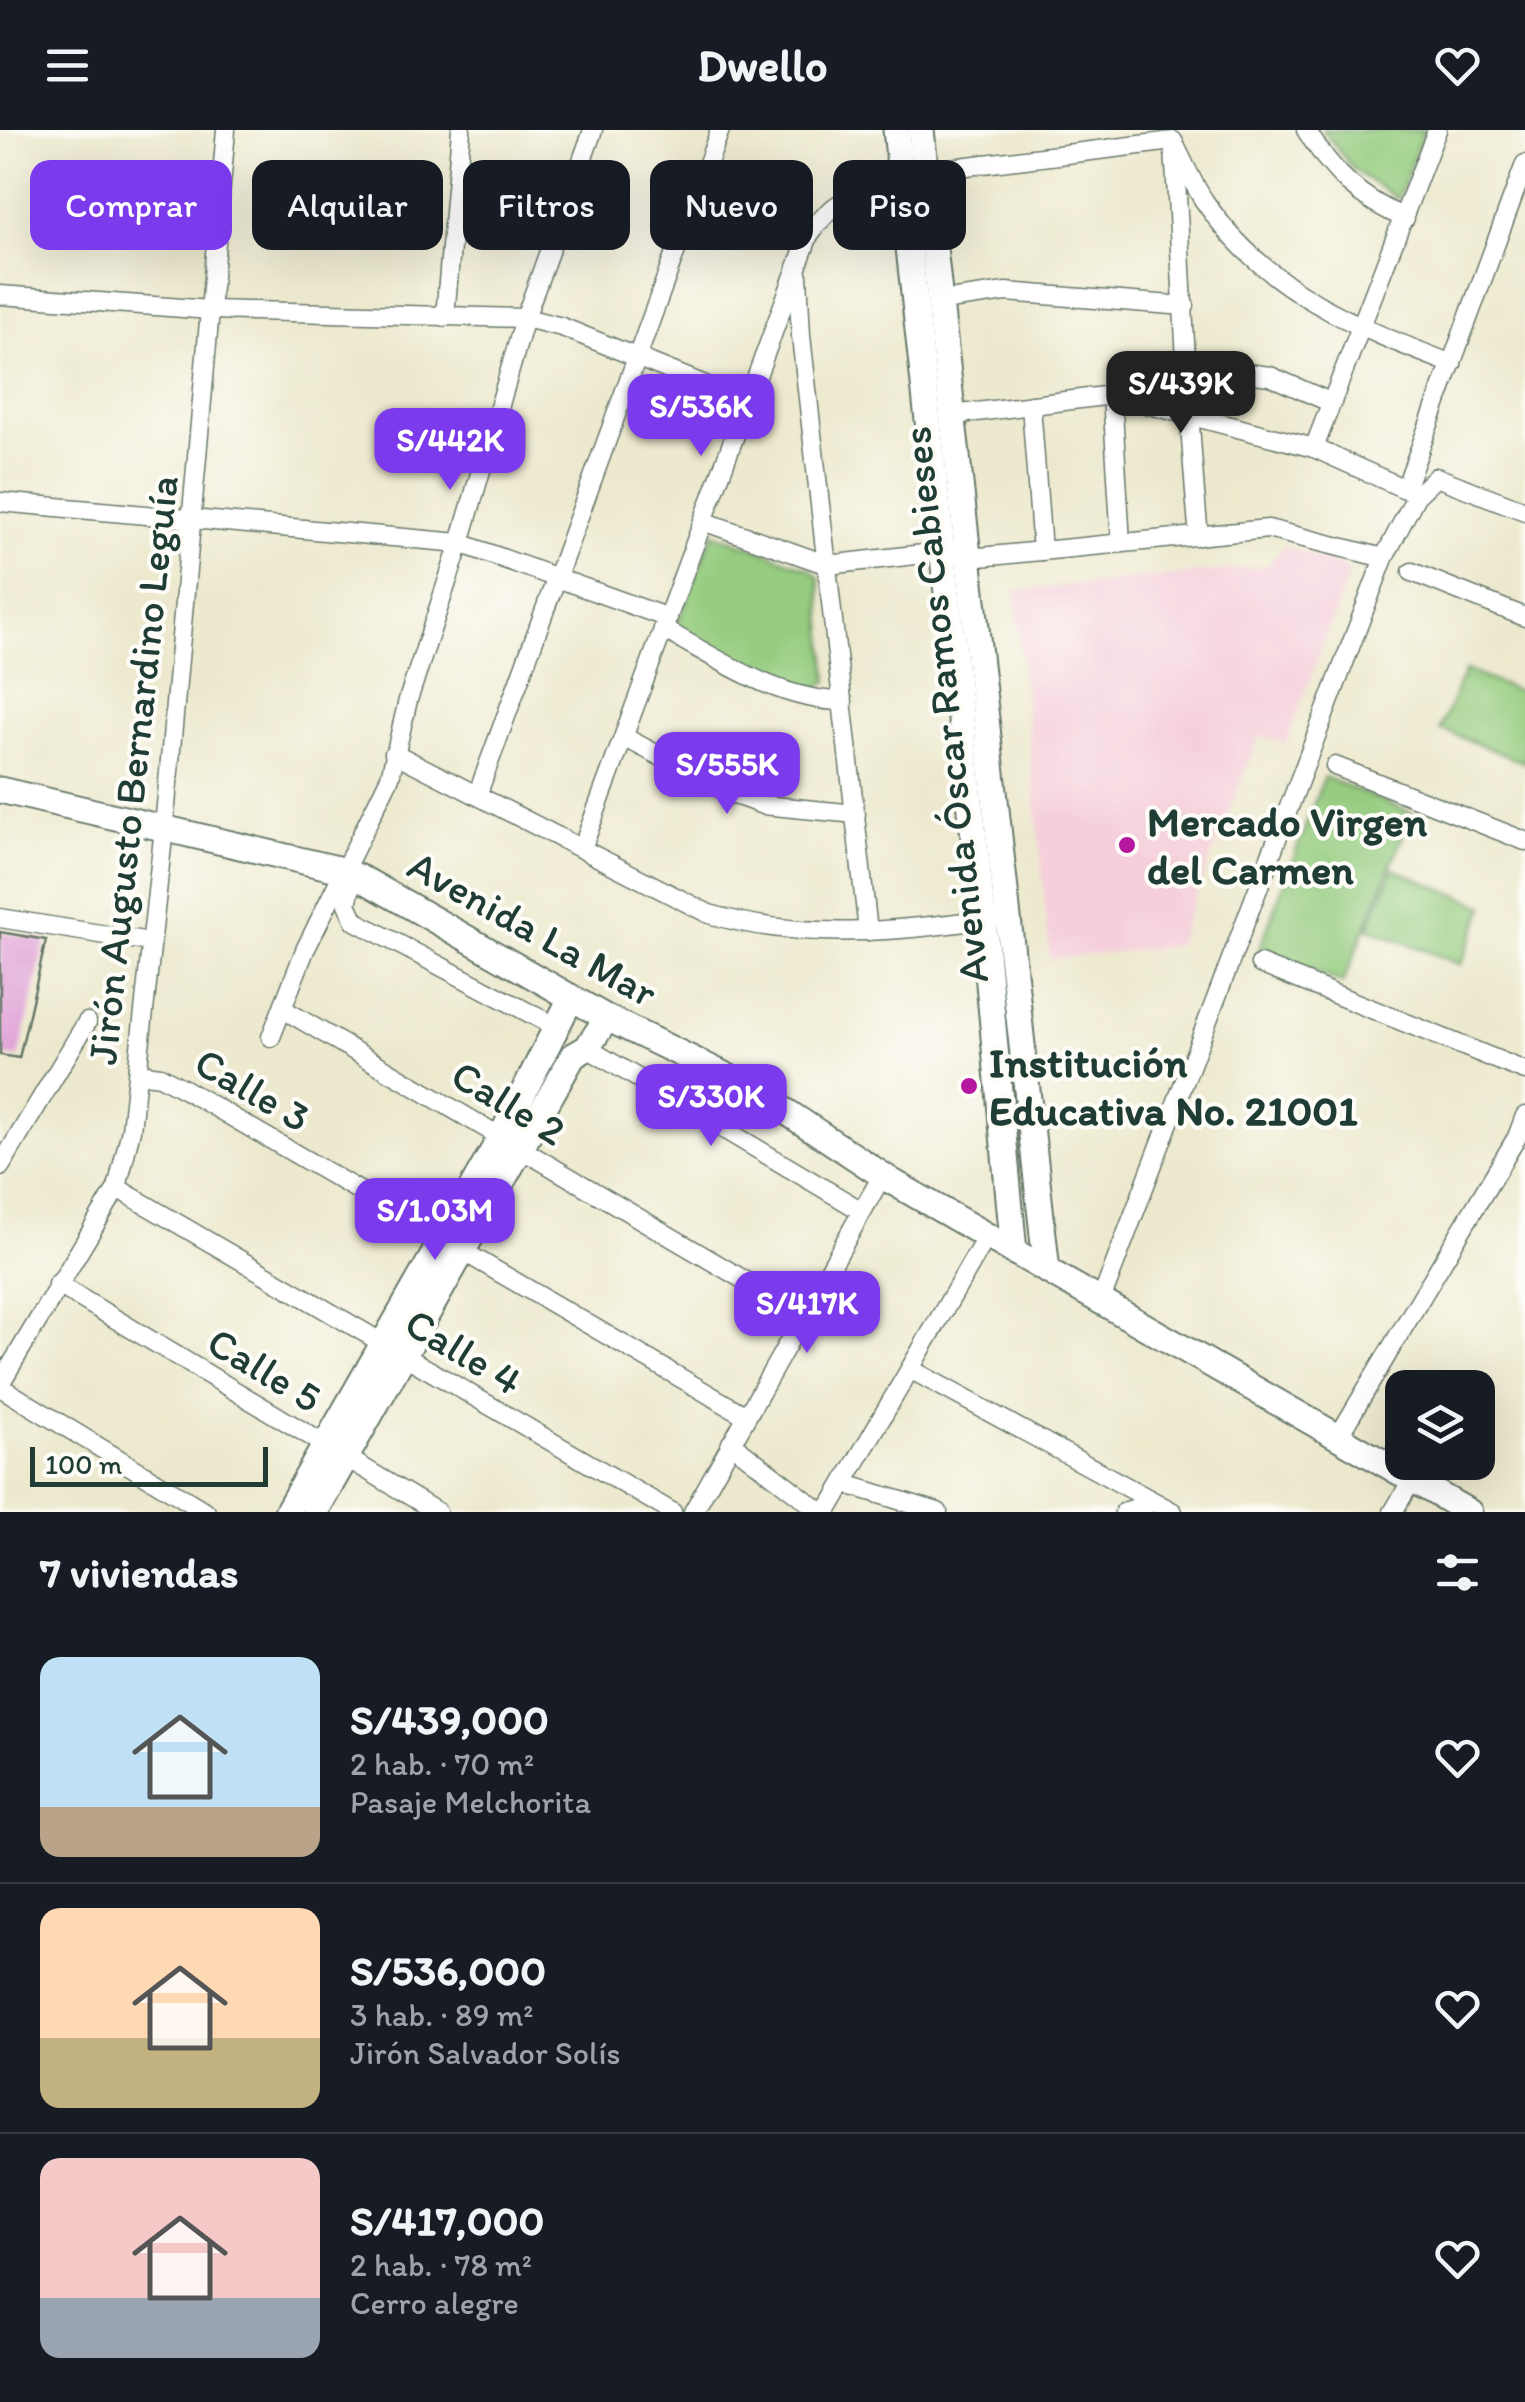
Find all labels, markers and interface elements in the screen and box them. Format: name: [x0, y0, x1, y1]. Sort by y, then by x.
icon: menu: [40, 38, 95, 93]
text: Dwello: [697, 38, 828, 92]
icon: heart: [1430, 38, 1485, 93]
chip: Comprar: [30, 160, 232, 250]
chip: Alquilar: [252, 160, 443, 250]
chip: Filtros: [463, 160, 630, 250]
chip: Nuevo: [650, 160, 813, 250]
chip: Piso: [833, 160, 966, 250]
pin: S/439K: [1100, 351, 1262, 436]
text: S/439K: [1128, 364, 1234, 402]
pin: S/536K: [620, 374, 782, 459]
text: S/536K: [649, 387, 753, 425]
pin: S/442K: [369, 408, 531, 493]
text: S/442K: [396, 421, 504, 459]
street label: Avenida Óscar Ramos Cabieses: [890, 424, 999, 986]
street label: Jirón Augusto Bernardino Leguía: [76, 473, 189, 1067]
pin: S/555K: [646, 732, 808, 817]
text: S/555K: [676, 745, 778, 783]
place label: Mercado Virgen del Carmen: [1147, 796, 1428, 895]
marker: Mercado Virgen del Carmen: [1116, 834, 1138, 856]
street label: Avenida La Mar: [399, 839, 666, 1018]
street label: Calle 3: [186, 1036, 320, 1143]
place label: Institución Educativa No. 21001: [989, 1037, 1358, 1136]
street label: Calle 2: [442, 1049, 575, 1156]
pin: S/330K: [630, 1064, 792, 1149]
marker: Institución Educativa No. 21001: [958, 1075, 980, 1097]
text: S/330K: [658, 1077, 764, 1115]
pin: S/1.03M: [343, 1178, 527, 1263]
text: S/1.03M: [377, 1191, 493, 1229]
pin: S/417K: [726, 1271, 888, 1356]
text: S/417K: [756, 1284, 858, 1322]
street label: Calle 4: [396, 1297, 531, 1406]
street label: Calle 5: [198, 1316, 331, 1423]
map controls: [1385, 1370, 1495, 1480]
button: layers: [1385, 1370, 1495, 1480]
scale bar: [30, 1442, 268, 1486]
text: 100 m: [45, 1447, 122, 1481]
icon: filters: [1430, 1545, 1485, 1600]
text: 7 viviendas: [40, 1547, 239, 1598]
text: S/439,000: [350, 1694, 549, 1745]
icon: home: [120, 1697, 240, 1817]
icon: heart: [1430, 1730, 1485, 1785]
text: 2 hab. · 70 m²: [350, 1745, 534, 1783]
text: Pasaje Melchorita: [350, 1783, 591, 1821]
text: S/536,000: [350, 1945, 546, 1996]
icon: home: [120, 1948, 240, 2068]
icon: heart: [1430, 1981, 1485, 2036]
text: 3 hab. · 89 m²: [350, 1996, 534, 2034]
text: Jirón Salvador Solís: [350, 2034, 621, 2072]
text: S/417,000: [350, 2195, 544, 2246]
icon: home: [120, 2198, 240, 2318]
icon: heart: [1430, 2231, 1485, 2286]
text: 2 hab. · 78 m²: [350, 2246, 532, 2284]
text: Cerro alegre: [350, 2284, 519, 2322]

